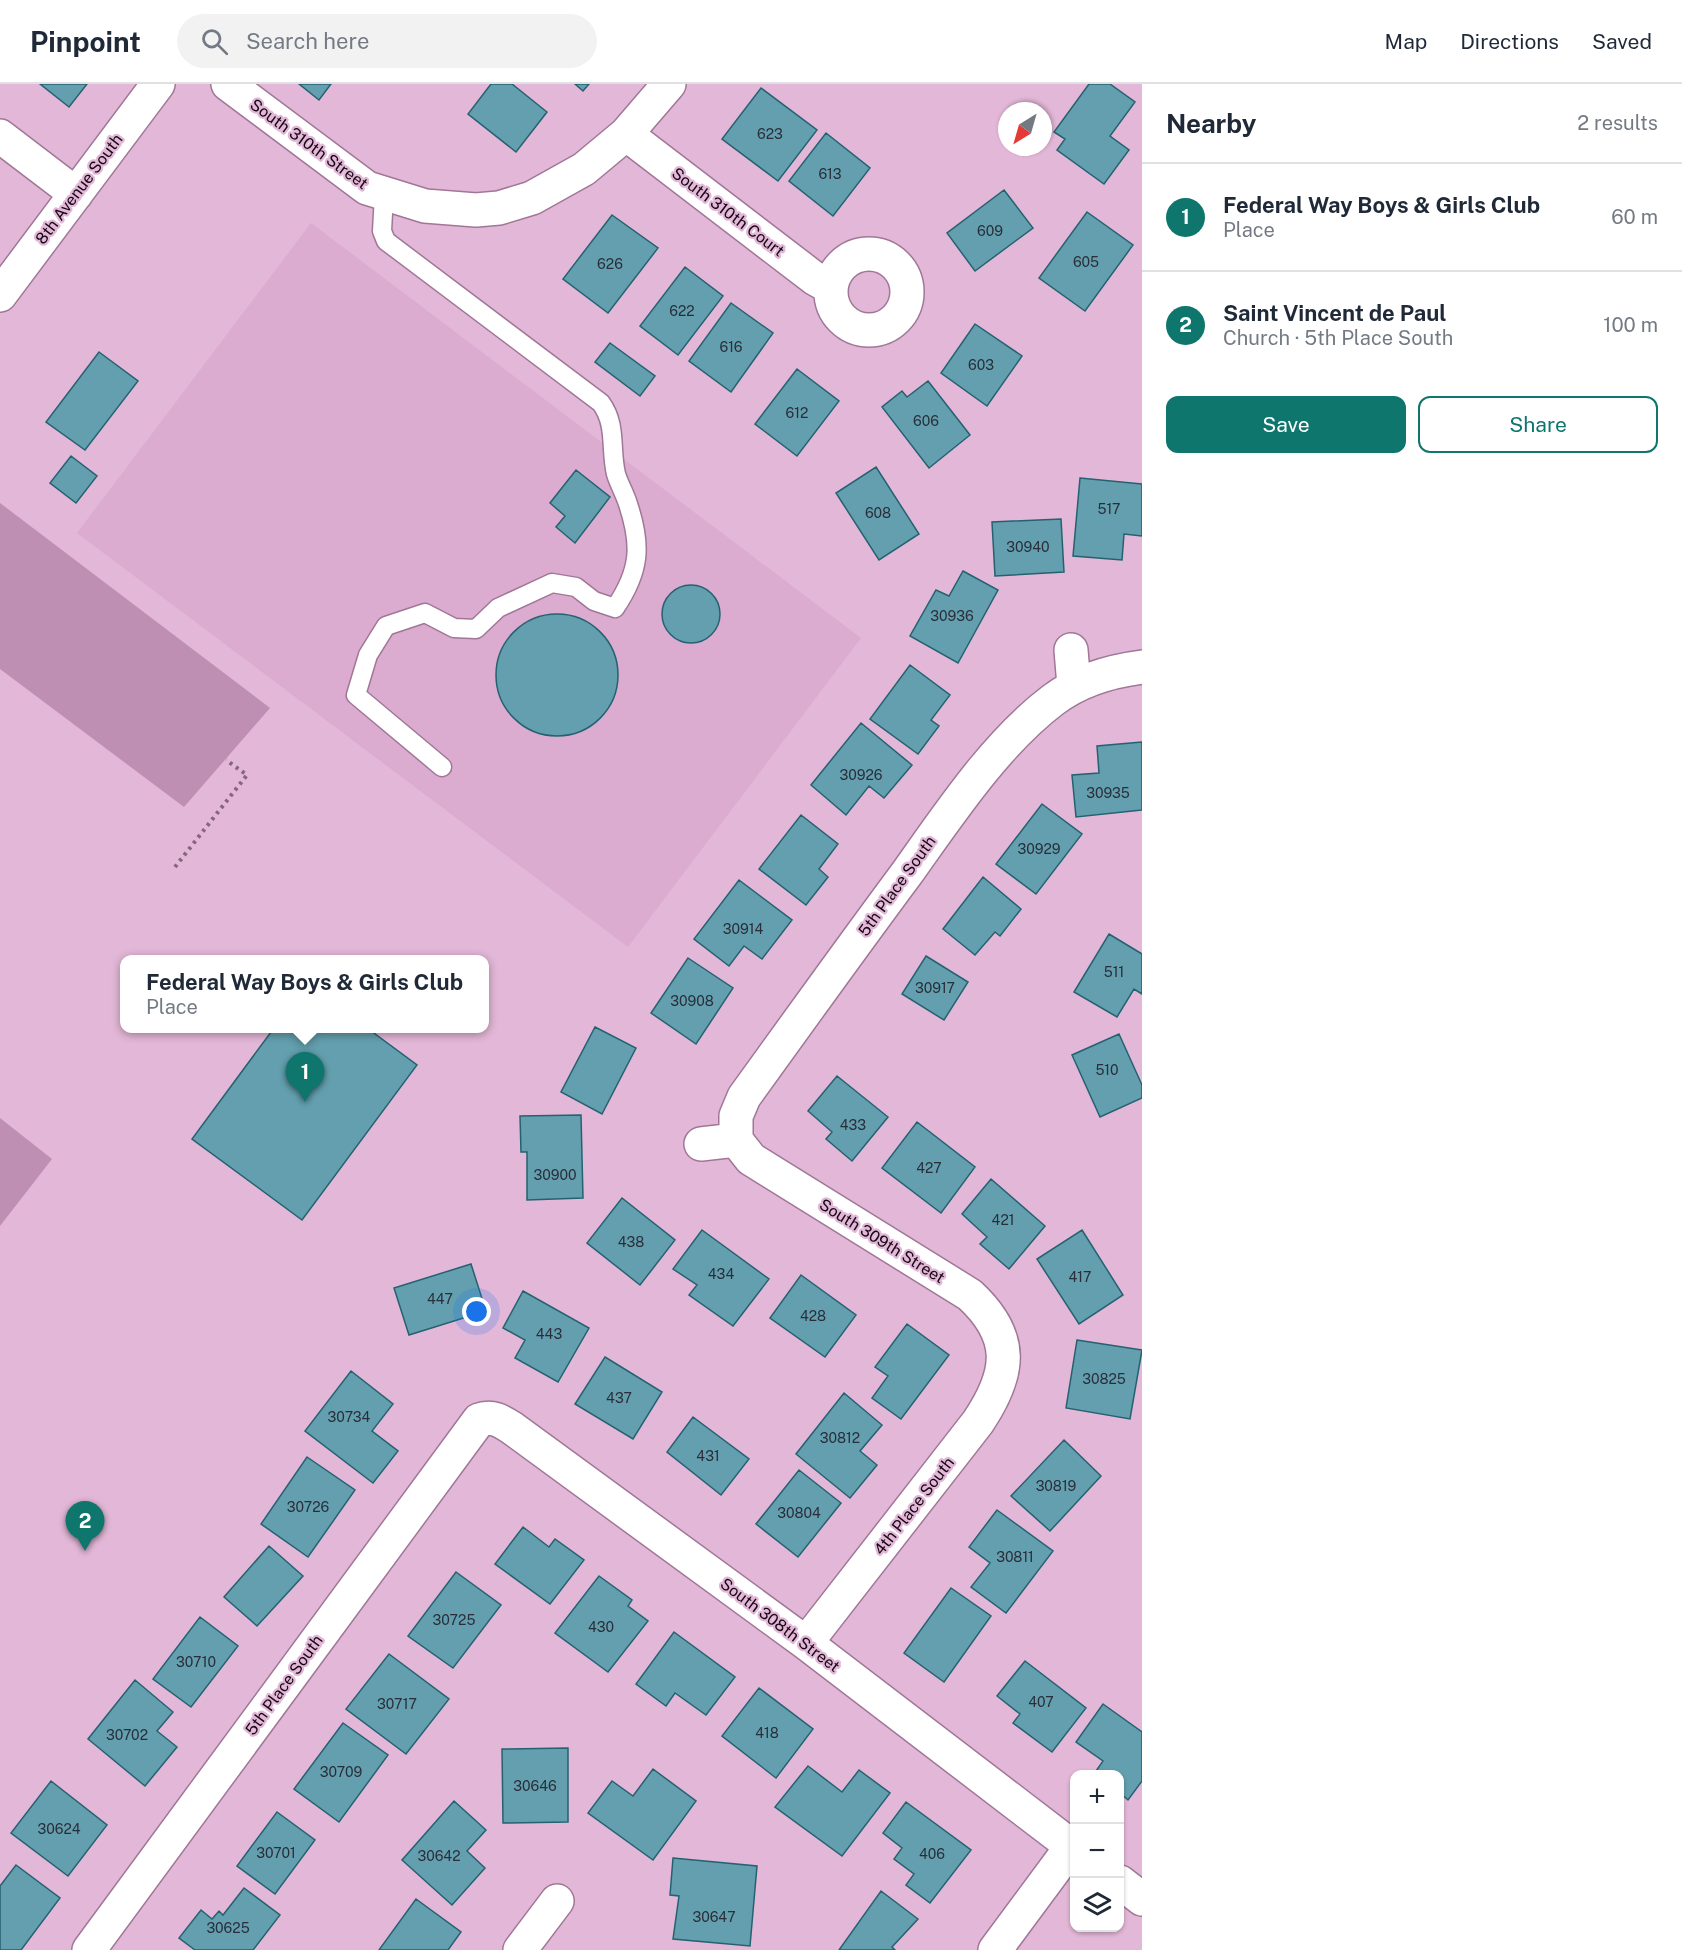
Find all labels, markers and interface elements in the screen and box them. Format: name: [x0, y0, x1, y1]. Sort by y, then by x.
search box: [177, 14, 597, 68]
text: Pinpoint: [30, 25, 141, 58]
icon: search: [198, 25, 231, 58]
text: Search here: [246, 28, 369, 54]
text: Map: [1385, 29, 1427, 54]
text: Directions: [1460, 29, 1559, 54]
text: Saved: [1592, 29, 1652, 54]
street label: South 310th Street: [246, 95, 372, 193]
north arrow: [998, 102, 1052, 156]
text: Nearby: [1166, 108, 1256, 139]
text: 2 results: [1577, 111, 1658, 135]
house number: 623: [757, 126, 783, 142]
street label: 8th Avenue South: [31, 130, 127, 248]
street label: South 310th Court: [668, 164, 788, 260]
house number: 613: [818, 166, 842, 182]
text: Federal Way Boys & Girls Club: [1223, 192, 1540, 218]
text: 1: [1181, 205, 1190, 229]
text: 60 m: [1611, 205, 1658, 229]
text: Place: [1223, 218, 1275, 242]
house number: 609: [977, 223, 1003, 239]
house number: 605: [1073, 254, 1099, 270]
house number: 626: [597, 256, 623, 272]
text: Saint Vincent de Paul: [1223, 300, 1447, 326]
house number: 622: [669, 303, 695, 319]
text: 2: [1179, 313, 1192, 337]
text: 100 m: [1603, 313, 1658, 337]
text: Church · 5th Place South: [1223, 326, 1453, 350]
house number: 616: [719, 339, 743, 355]
house number: 603: [968, 357, 994, 373]
button: Save: [1166, 396, 1406, 453]
button: Share: [1418, 396, 1658, 453]
house number: 612: [786, 405, 808, 421]
house number: 606: [913, 413, 939, 429]
house number: 517: [1097, 501, 1121, 517]
house number: 608: [865, 505, 891, 521]
house number: 30940: [1006, 539, 1050, 555]
house number: 30936: [930, 608, 974, 624]
house number: 30926: [839, 767, 883, 783]
house number: 30935: [1086, 785, 1130, 801]
street label: 5th Place South: [854, 832, 940, 940]
house number: 30929: [1017, 841, 1061, 857]
house number: 30914: [723, 921, 763, 937]
popup: [120, 955, 489, 1033]
house number: 511: [1104, 964, 1124, 980]
text: Federal Way Boys & Girls Club: [146, 969, 463, 995]
house number: 30917: [915, 980, 955, 996]
house number: 30908: [670, 993, 714, 1009]
text: Place: [146, 995, 198, 1019]
pin: 1: [286, 1052, 324, 1102]
house number: 510: [1095, 1062, 1119, 1078]
house number: 433: [840, 1117, 866, 1133]
house number: 427: [916, 1160, 942, 1176]
house number: 30900: [534, 1167, 576, 1183]
street label: South 309th Street: [816, 1195, 948, 1287]
house number: 421: [992, 1212, 1014, 1228]
house number: 438: [618, 1234, 644, 1250]
house number: 434: [708, 1266, 734, 1282]
house number: 417: [1069, 1269, 1091, 1285]
house number: 447: [427, 1291, 453, 1307]
your location: [462, 1297, 491, 1326]
house number: 428: [800, 1308, 826, 1324]
house number: 443: [536, 1326, 562, 1342]
house number: 30825: [1082, 1371, 1126, 1387]
house number: 437: [606, 1390, 632, 1406]
house number: 30734: [328, 1409, 371, 1425]
house number: 30812: [820, 1430, 860, 1446]
house number: 431: [696, 1448, 720, 1464]
street label: 4th Place South: [870, 1453, 958, 1559]
house number: 30819: [1036, 1478, 1077, 1494]
house number: 30726: [287, 1499, 330, 1515]
pin: 2: [66, 1502, 104, 1551]
house number: 30804: [777, 1505, 821, 1521]
house number: 30811: [996, 1549, 1034, 1565]
street label: South 308th Street: [717, 1574, 843, 1676]
house number: 30725: [433, 1612, 475, 1628]
house number: 430: [588, 1619, 614, 1635]
street label: 5th Place South: [241, 1631, 327, 1739]
house number: 30710: [176, 1654, 216, 1670]
house number: 407: [1028, 1694, 1054, 1710]
house number: 30717: [377, 1696, 417, 1712]
house number: 418: [755, 1725, 779, 1741]
house number: 30702: [106, 1727, 148, 1743]
house number: 30709: [320, 1764, 362, 1780]
map controls: [1070, 1770, 1124, 1932]
button: +: [1070, 1770, 1124, 1824]
house number: 30646: [513, 1778, 557, 1794]
house number: 30624: [37, 1821, 81, 1837]
button: −: [1070, 1824, 1124, 1878]
house number: 30701: [256, 1845, 296, 1861]
house number: 406: [919, 1846, 945, 1862]
house number: 30642: [417, 1848, 461, 1864]
button: layers: [1070, 1878, 1124, 1932]
house number: 30647: [692, 1909, 736, 1925]
house number: 30625: [206, 1920, 250, 1936]

